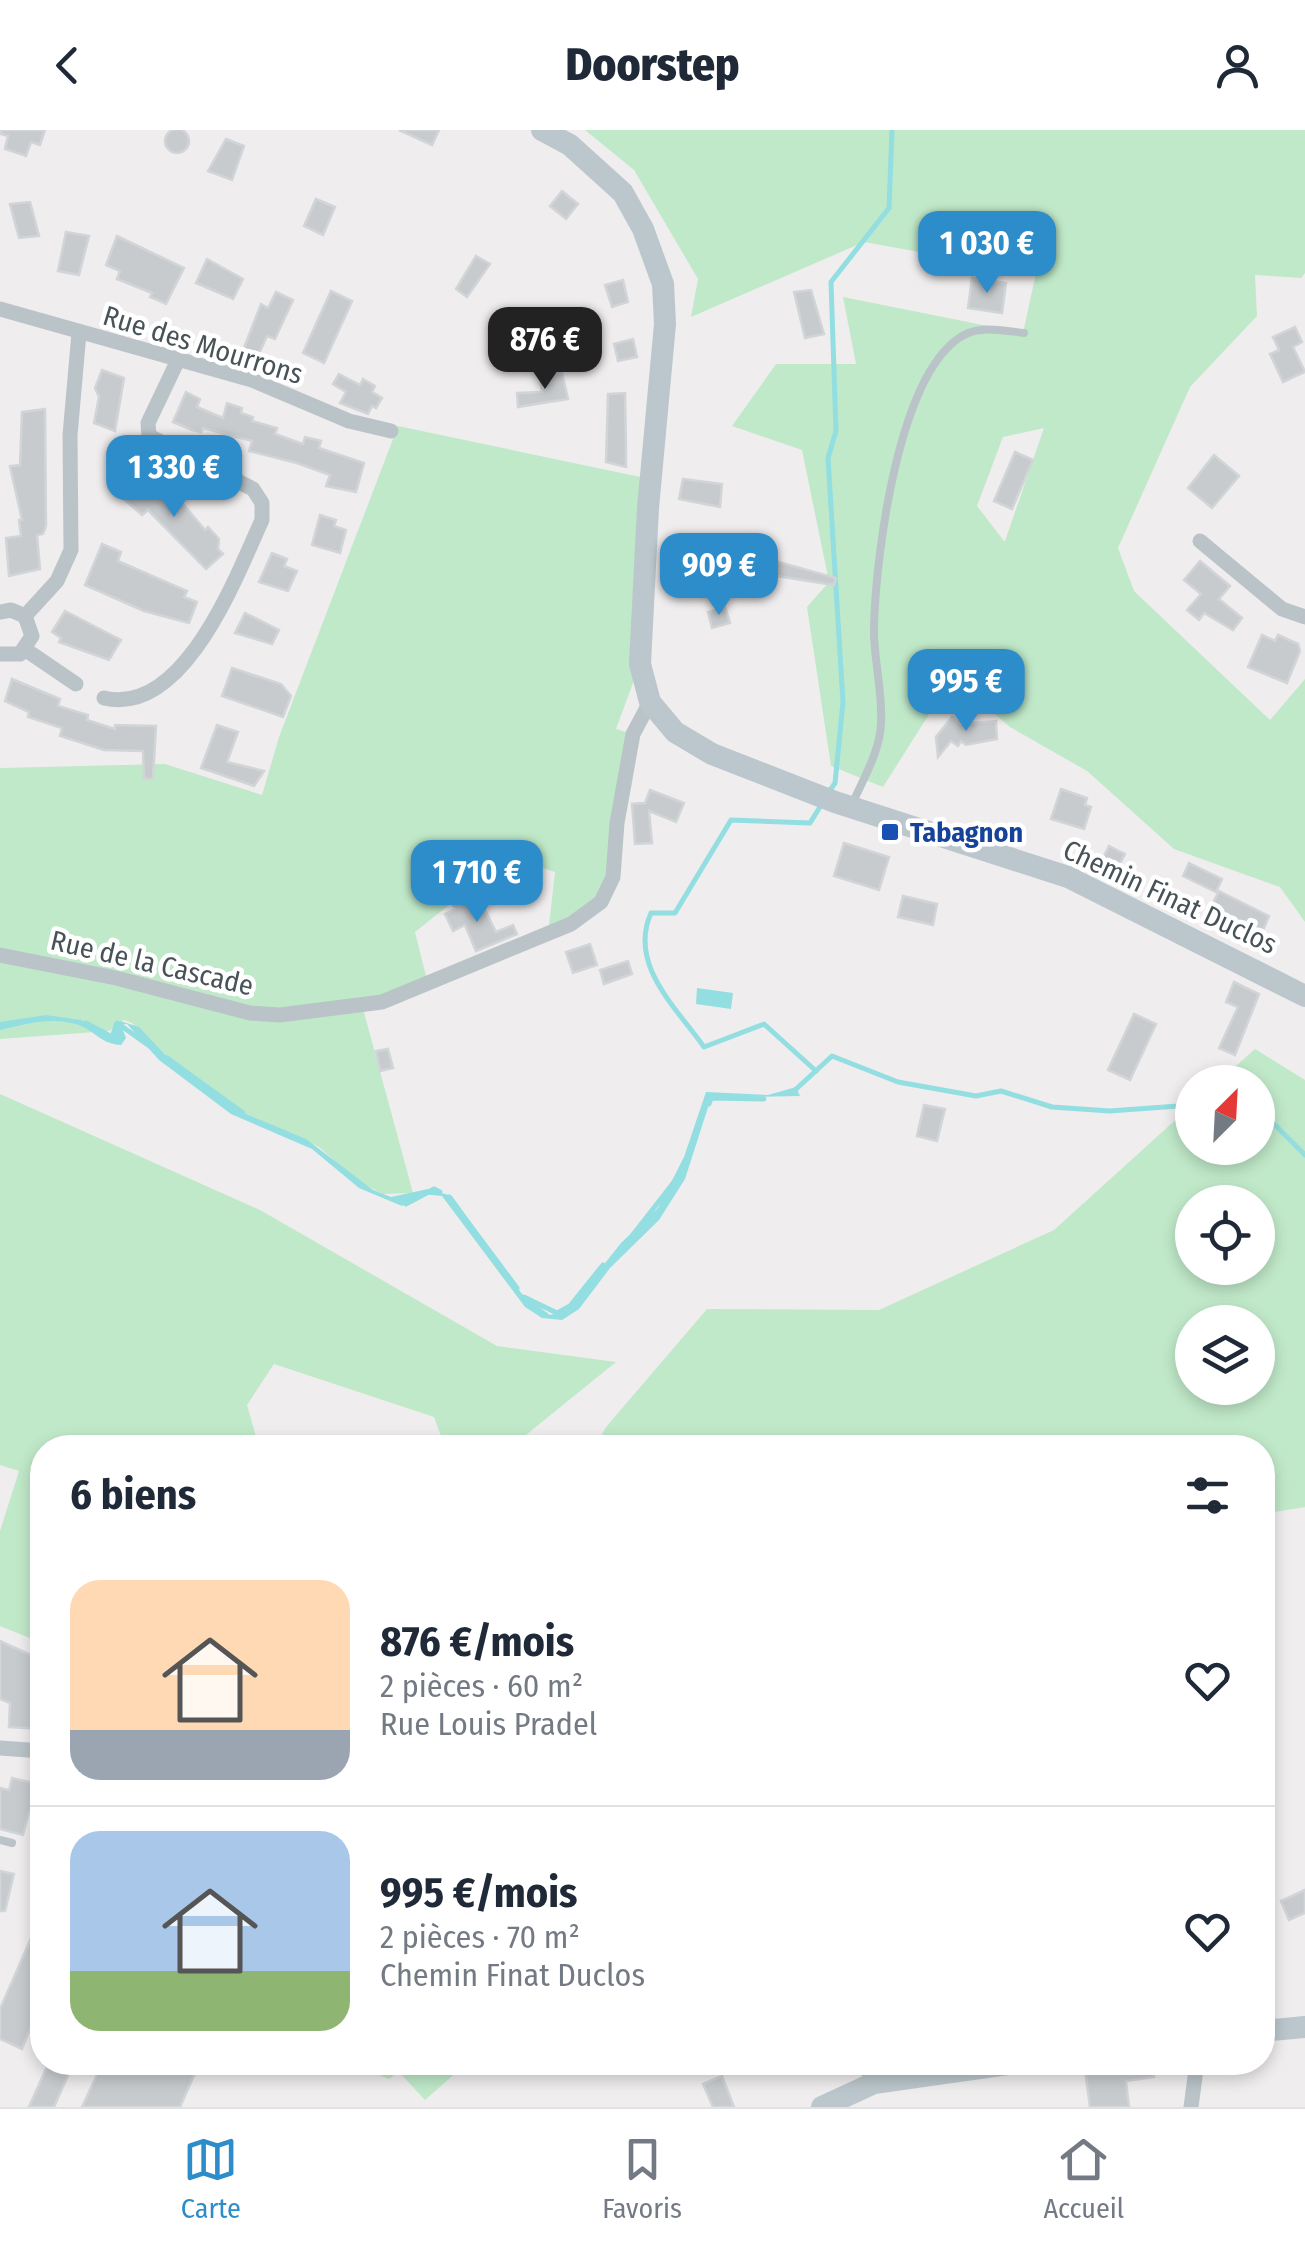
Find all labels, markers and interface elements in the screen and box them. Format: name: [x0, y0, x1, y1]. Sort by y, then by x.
icon: back: [40, 38, 95, 93]
text: Doorstep: [565, 38, 740, 92]
icon: person: [1210, 38, 1265, 93]
pin: 1 030 €: [895, 211, 1079, 296]
text: 1 030 €: [940, 224, 1034, 262]
street label: Rue des Mourrons: [99, 299, 307, 391]
pin: 876 €: [475, 307, 615, 392]
text: 876 €: [510, 320, 580, 358]
pin: 1 330 €: [82, 435, 266, 520]
text: 1 330 €: [128, 448, 220, 486]
pin: 909 €: [649, 533, 789, 618]
text: 909 €: [682, 546, 756, 584]
pin: 995 €: [896, 649, 1036, 734]
text: 995 €: [930, 662, 1002, 700]
place label: Tabagnon: [910, 816, 1023, 849]
marker: Tabagnon: [879, 821, 901, 843]
street label: Chemin Finat Duclos: [1058, 833, 1282, 961]
pin: 1 710 €: [385, 840, 569, 925]
text: 1 710 €: [433, 853, 521, 891]
street label: Rue de la Cascade: [47, 924, 257, 1002]
north arrow: [1175, 1065, 1275, 1165]
map controls: [1175, 1065, 1275, 1405]
button: locate: [1175, 1185, 1275, 1285]
button: layers: [1175, 1305, 1275, 1405]
icon: filters: [1180, 1468, 1235, 1523]
text: 6 biens: [70, 1470, 196, 1520]
text: 876 €/mois: [380, 1617, 574, 1667]
icon: home: [150, 1620, 270, 1740]
icon: heart: [1180, 1653, 1235, 1708]
text: 2 pièces · 60 m²: [380, 1667, 583, 1705]
text: Rue Louis Pradel: [380, 1705, 597, 1743]
text: 995 €/mois: [380, 1868, 577, 1918]
icon: home: [150, 1871, 270, 1991]
icon: heart: [1180, 1904, 1235, 1959]
text: 2 pièces · 70 m²: [380, 1918, 580, 1956]
text: Chemin Finat Duclos: [380, 1956, 645, 1994]
tab: Carte: [181, 2132, 241, 2225]
tab: Favoris: [602, 2132, 682, 2225]
tab: Accueil: [1043, 2132, 1124, 2225]

